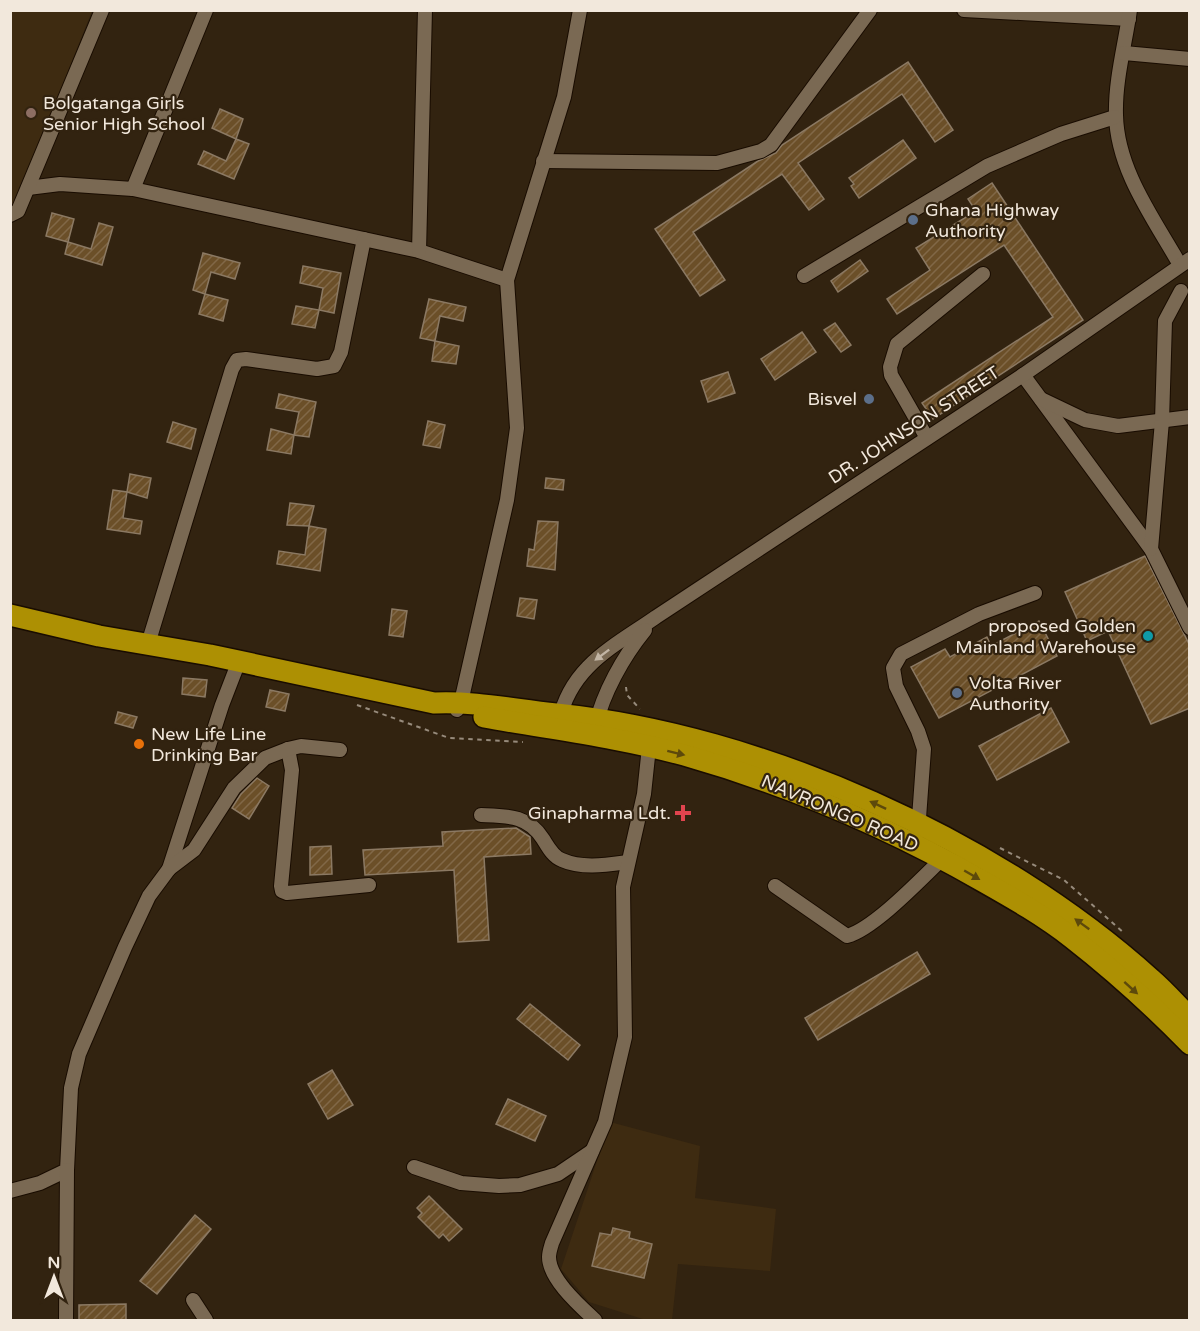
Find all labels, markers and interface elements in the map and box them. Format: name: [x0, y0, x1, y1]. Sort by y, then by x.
place label: Bolgatanga Girls Senior High School: [43, 92, 205, 135]
marker: Bolgatanga Girls Senior High School: [24, 106, 38, 120]
place label: Ghana Highway Authority: [925, 199, 1060, 242]
marker: Ghana Highway Authority: [906, 213, 920, 227]
street label: DR. JOHNSON STREET: [824, 361, 1004, 489]
place label: Bisvel: [808, 388, 857, 410]
marker: Bisvel: [862, 392, 876, 406]
place label: proposed Golden Mainland Warehouse: [955, 615, 1136, 658]
marker: proposed Golden Mainland Warehouse: [1141, 629, 1155, 643]
one-way arrow: [594, 649, 609, 661]
place label: Volta River Authority: [969, 672, 1061, 715]
marker: Volta River Authority: [950, 686, 964, 700]
place label: New Life Line Drinking Bar: [151, 723, 266, 766]
marker: New Life Line Drinking Bar: [132, 737, 146, 751]
one-way arrow: [667, 749, 685, 759]
street label: NAVRONGO ROAD: [758, 770, 922, 856]
one-way arrow: [869, 800, 887, 810]
place label: Ginapharma Ldt.: [528, 802, 671, 824]
marker: Ginapharma Ldt.: [676, 806, 690, 820]
one-way arrow: [964, 870, 981, 880]
one-way arrow: [1075, 919, 1090, 931]
one-way arrow: [1123, 981, 1138, 994]
north arrow: [24, 1247, 84, 1307]
text: N: [48, 1253, 60, 1273]

